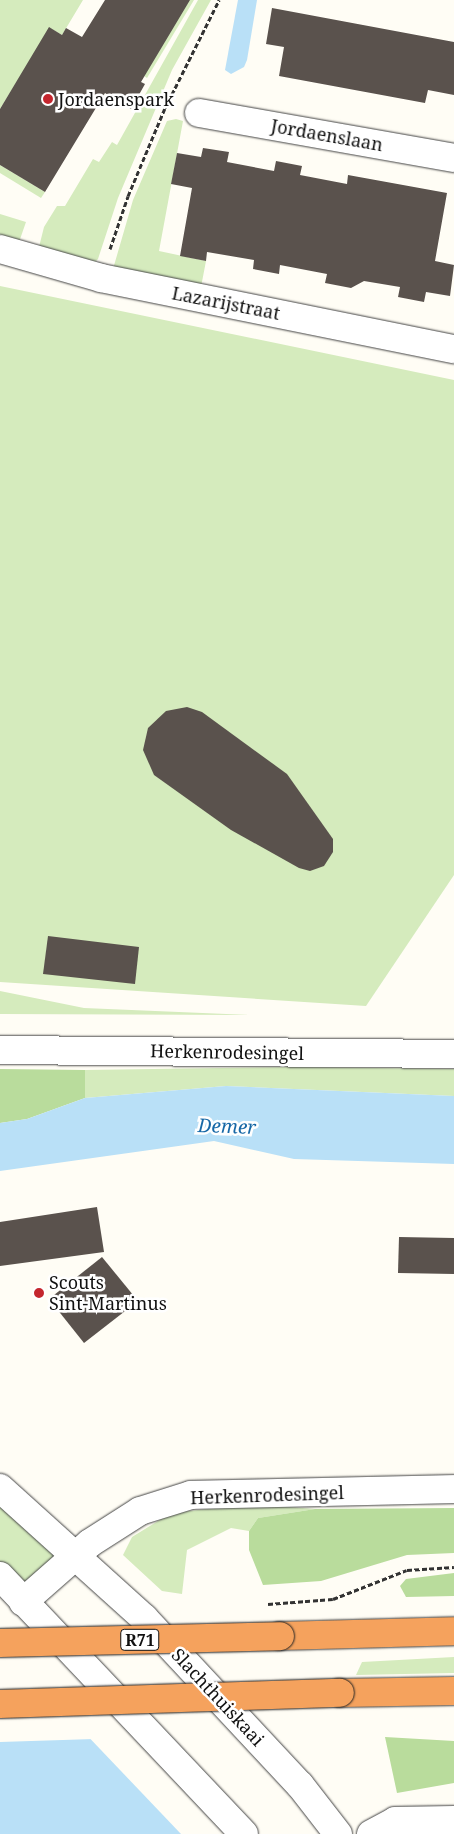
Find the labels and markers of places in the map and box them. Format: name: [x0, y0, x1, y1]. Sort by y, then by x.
place label: Jordaenspark: [58, 88, 174, 110]
marker: Jordaenspark: [42, 93, 54, 105]
place label: Scouts Sint-Martinus: [49, 1272, 167, 1315]
marker: Scouts Sint-Martinus: [33, 1287, 45, 1299]

